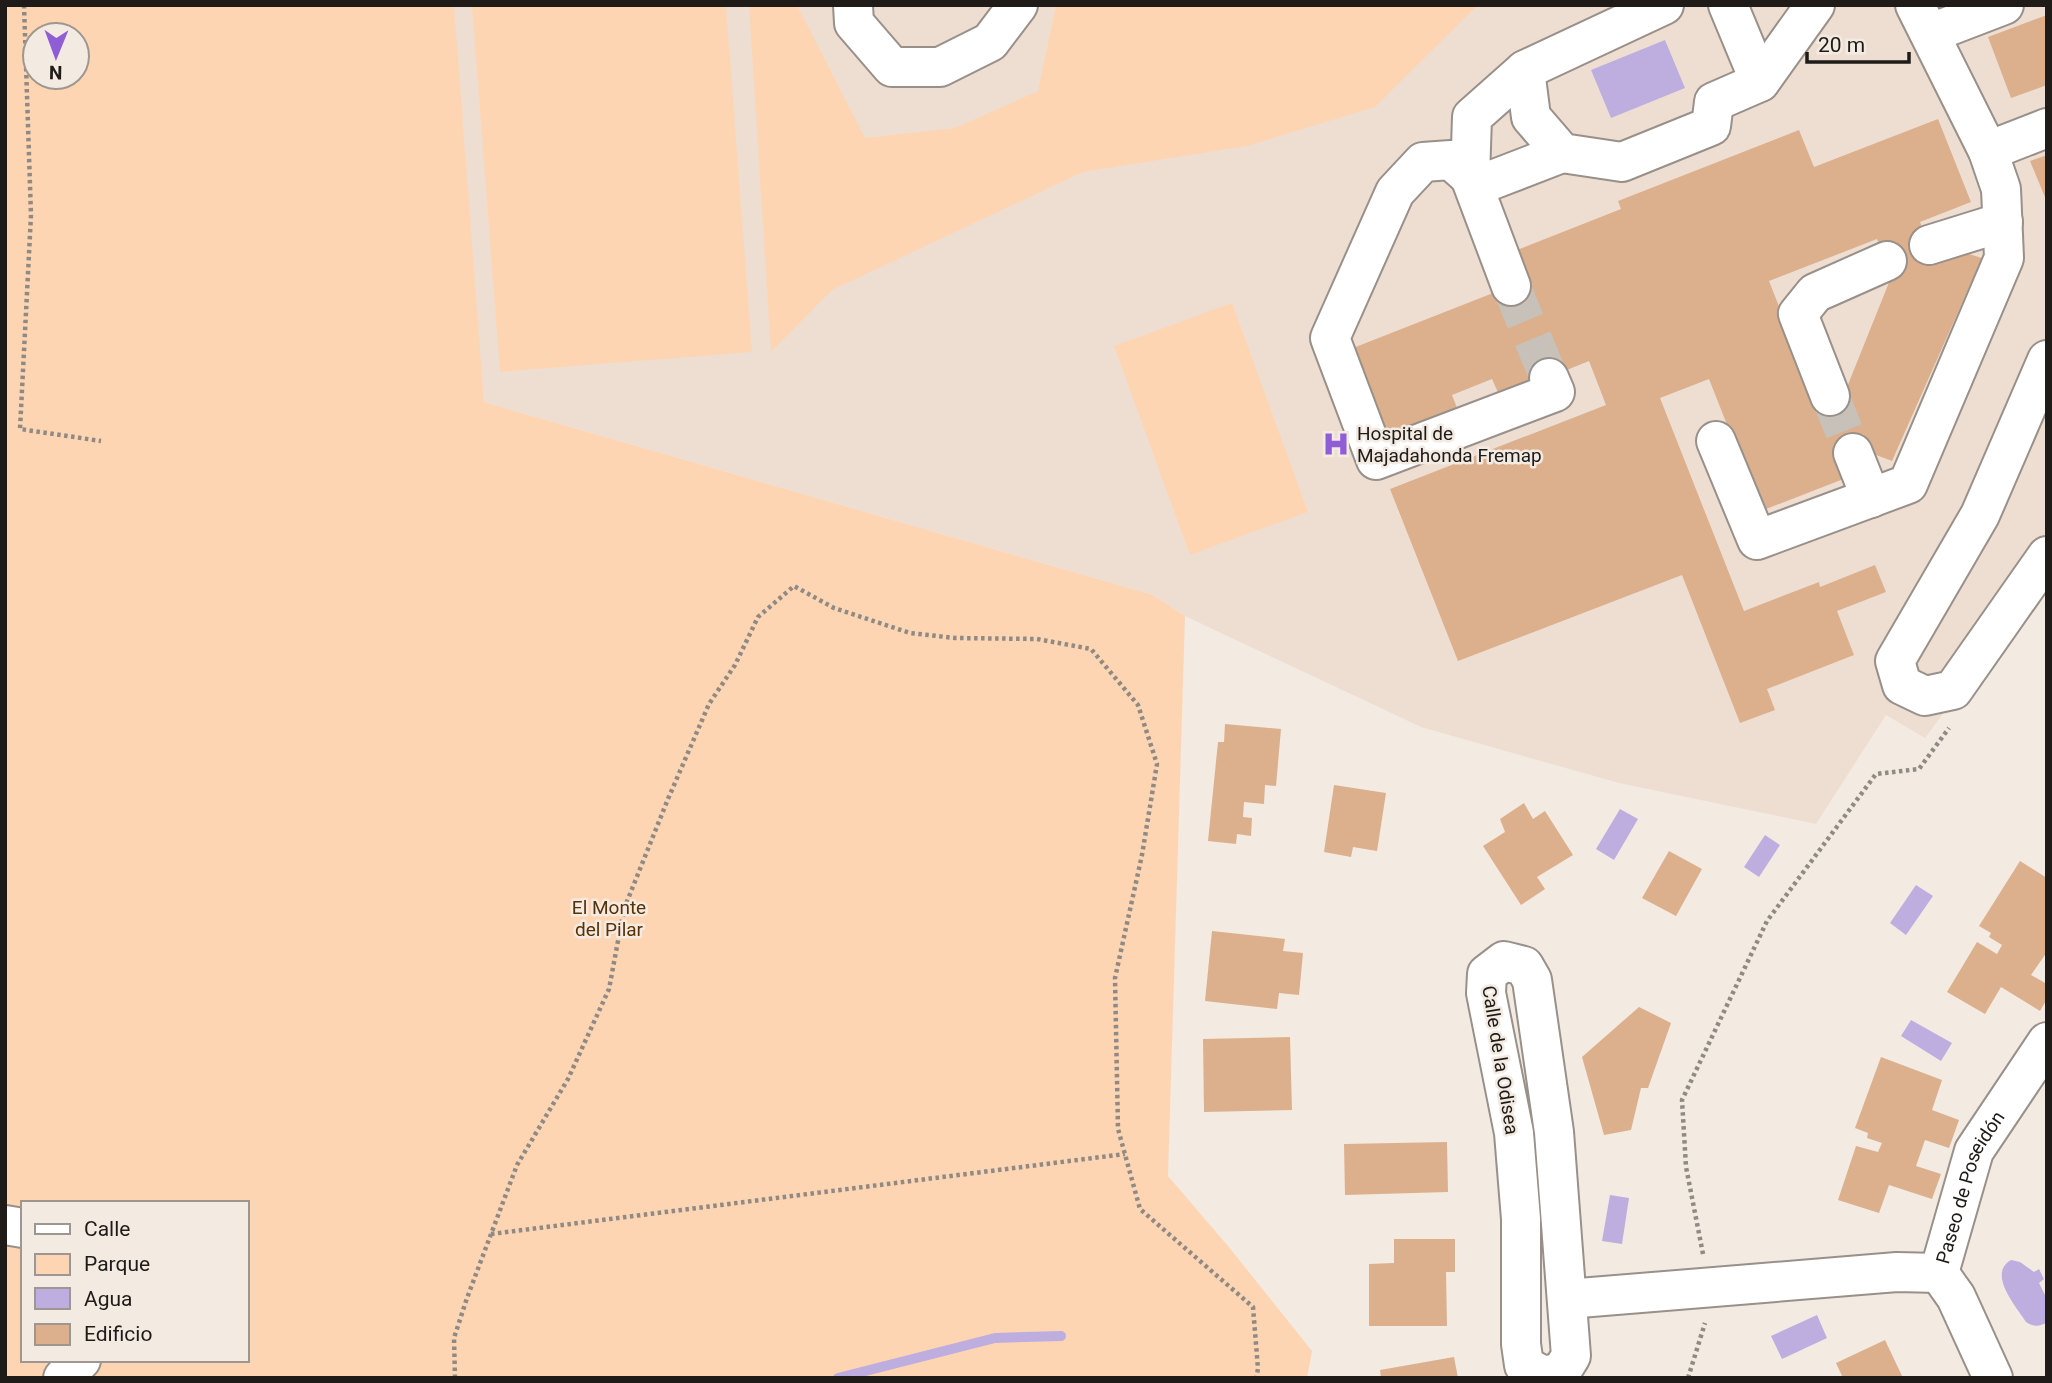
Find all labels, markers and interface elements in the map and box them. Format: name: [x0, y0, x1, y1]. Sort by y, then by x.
north arrow: [21, 21, 91, 91]
scale bar: [1807, 21, 1909, 65]
text: 20 m: [1818, 33, 1865, 57]
text: N: [49, 61, 63, 84]
place label: Hospital de Majadahonda Fremap: [1357, 422, 1542, 467]
hospital icon: Hospital de Majadahonda Fremap: [1321, 429, 1351, 459]
park label: El Monte del Pilar: [572, 896, 646, 941]
street label: Calle de la Odisea: [1477, 984, 1524, 1136]
street label: Paseo de Poseidón: [1931, 1107, 2009, 1266]
legend: [21, 1201, 248, 1362]
text: Calle: [84, 1217, 130, 1241]
text: Parque: [84, 1252, 150, 1276]
text: Agua: [84, 1287, 133, 1311]
text: Edificio: [84, 1322, 152, 1346]

